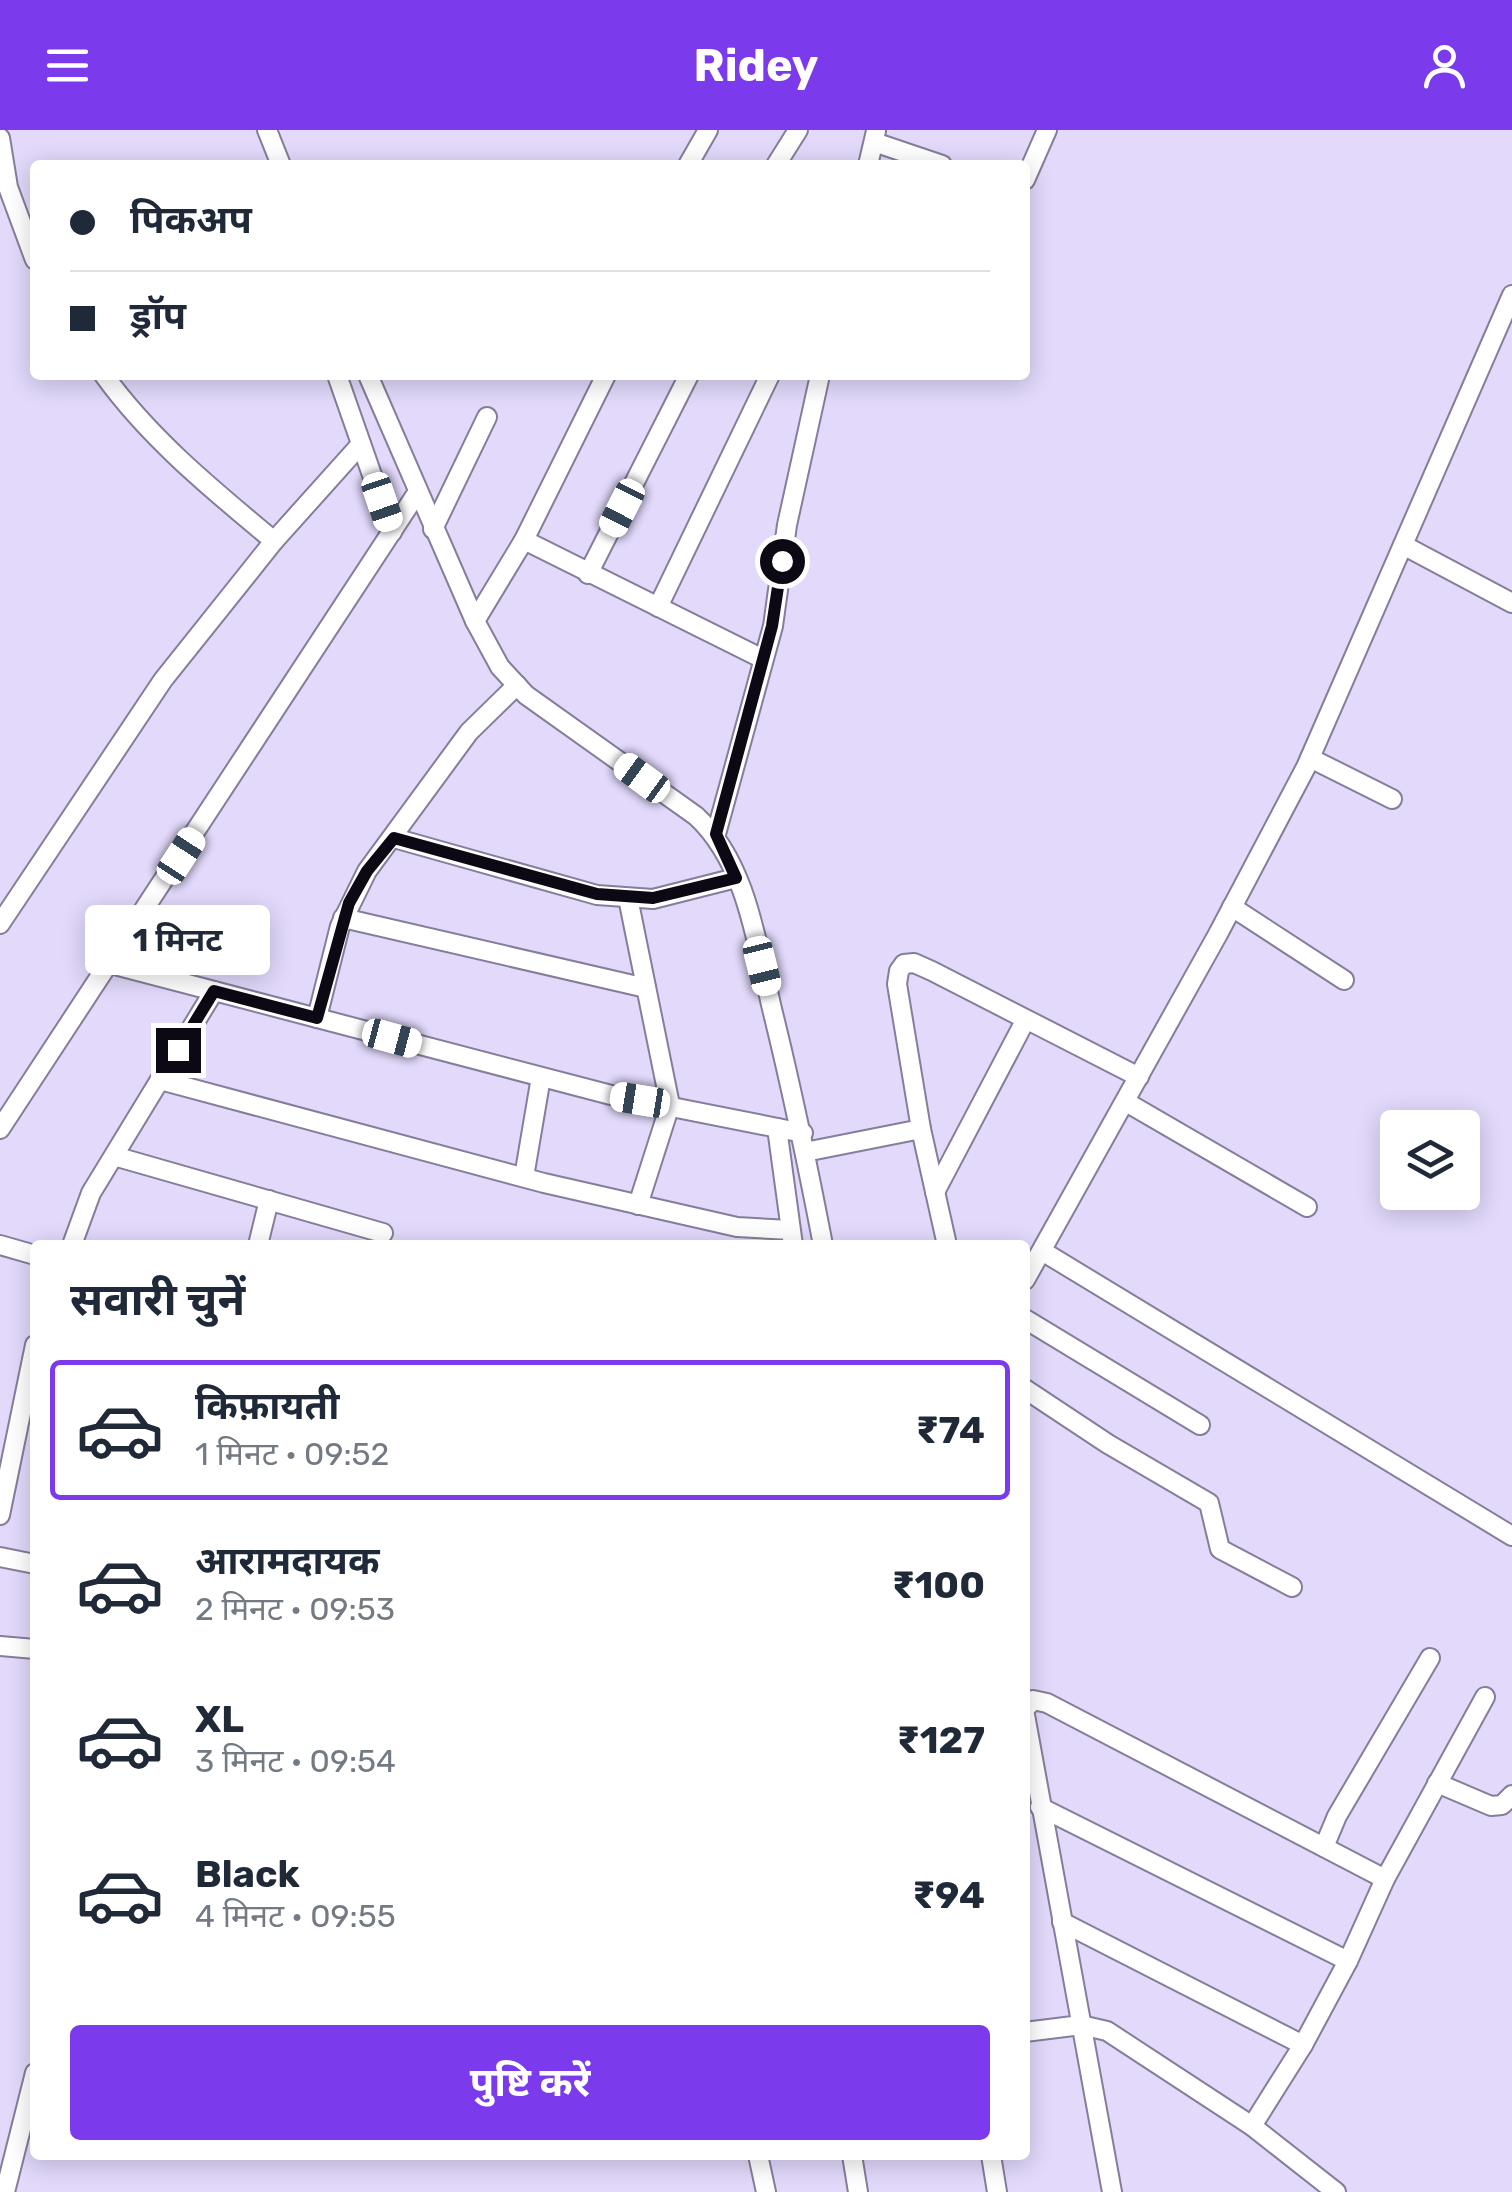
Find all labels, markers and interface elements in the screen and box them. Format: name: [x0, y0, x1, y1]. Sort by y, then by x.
icon: menu: [40, 38, 95, 93]
icon: person: [1417, 38, 1472, 93]
text: Ridey: [694, 39, 818, 92]
text: पिकअप: [130, 197, 252, 243]
text: ड्रॉप: [130, 293, 186, 339]
car: [358, 469, 406, 535]
car: [595, 474, 649, 542]
route start: [760, 539, 805, 584]
car: [609, 748, 675, 808]
car: [152, 823, 210, 889]
callout: 1 मिनट: [86, 905, 270, 975]
text: 1 मिनट: [133, 921, 222, 959]
car: [740, 933, 784, 999]
car: [359, 1016, 425, 1060]
route end: [156, 1028, 201, 1073]
car: [608, 1080, 672, 1120]
map controls: [1380, 1110, 1480, 1210]
button: layers: [1380, 1110, 1480, 1210]
text: सवारी चुनें: [70, 1273, 245, 1326]
text: किफ़ायती: [195, 1383, 339, 1429]
icon: car: [75, 1385, 165, 1475]
text: ₹74: [916, 1407, 985, 1453]
text: 1 मिनट · 09:52: [195, 1435, 389, 1473]
text: आरामदायक: [195, 1538, 379, 1584]
icon: car: [75, 1540, 165, 1630]
text: ₹100: [892, 1562, 985, 1608]
text: 2 मिनट · 09:53: [195, 1590, 395, 1628]
icon: car: [75, 1695, 165, 1785]
text: XL: [195, 1696, 244, 1742]
text: ₹127: [897, 1717, 985, 1763]
text: 3 मिनट · 09:54: [195, 1742, 396, 1780]
icon: car: [75, 1850, 165, 1940]
text: Black: [195, 1851, 300, 1897]
text: ₹94: [912, 1872, 985, 1918]
text: 4 मिनट · 09:55: [195, 1897, 396, 1935]
button: पुष्टि करें: [70, 2025, 990, 2140]

